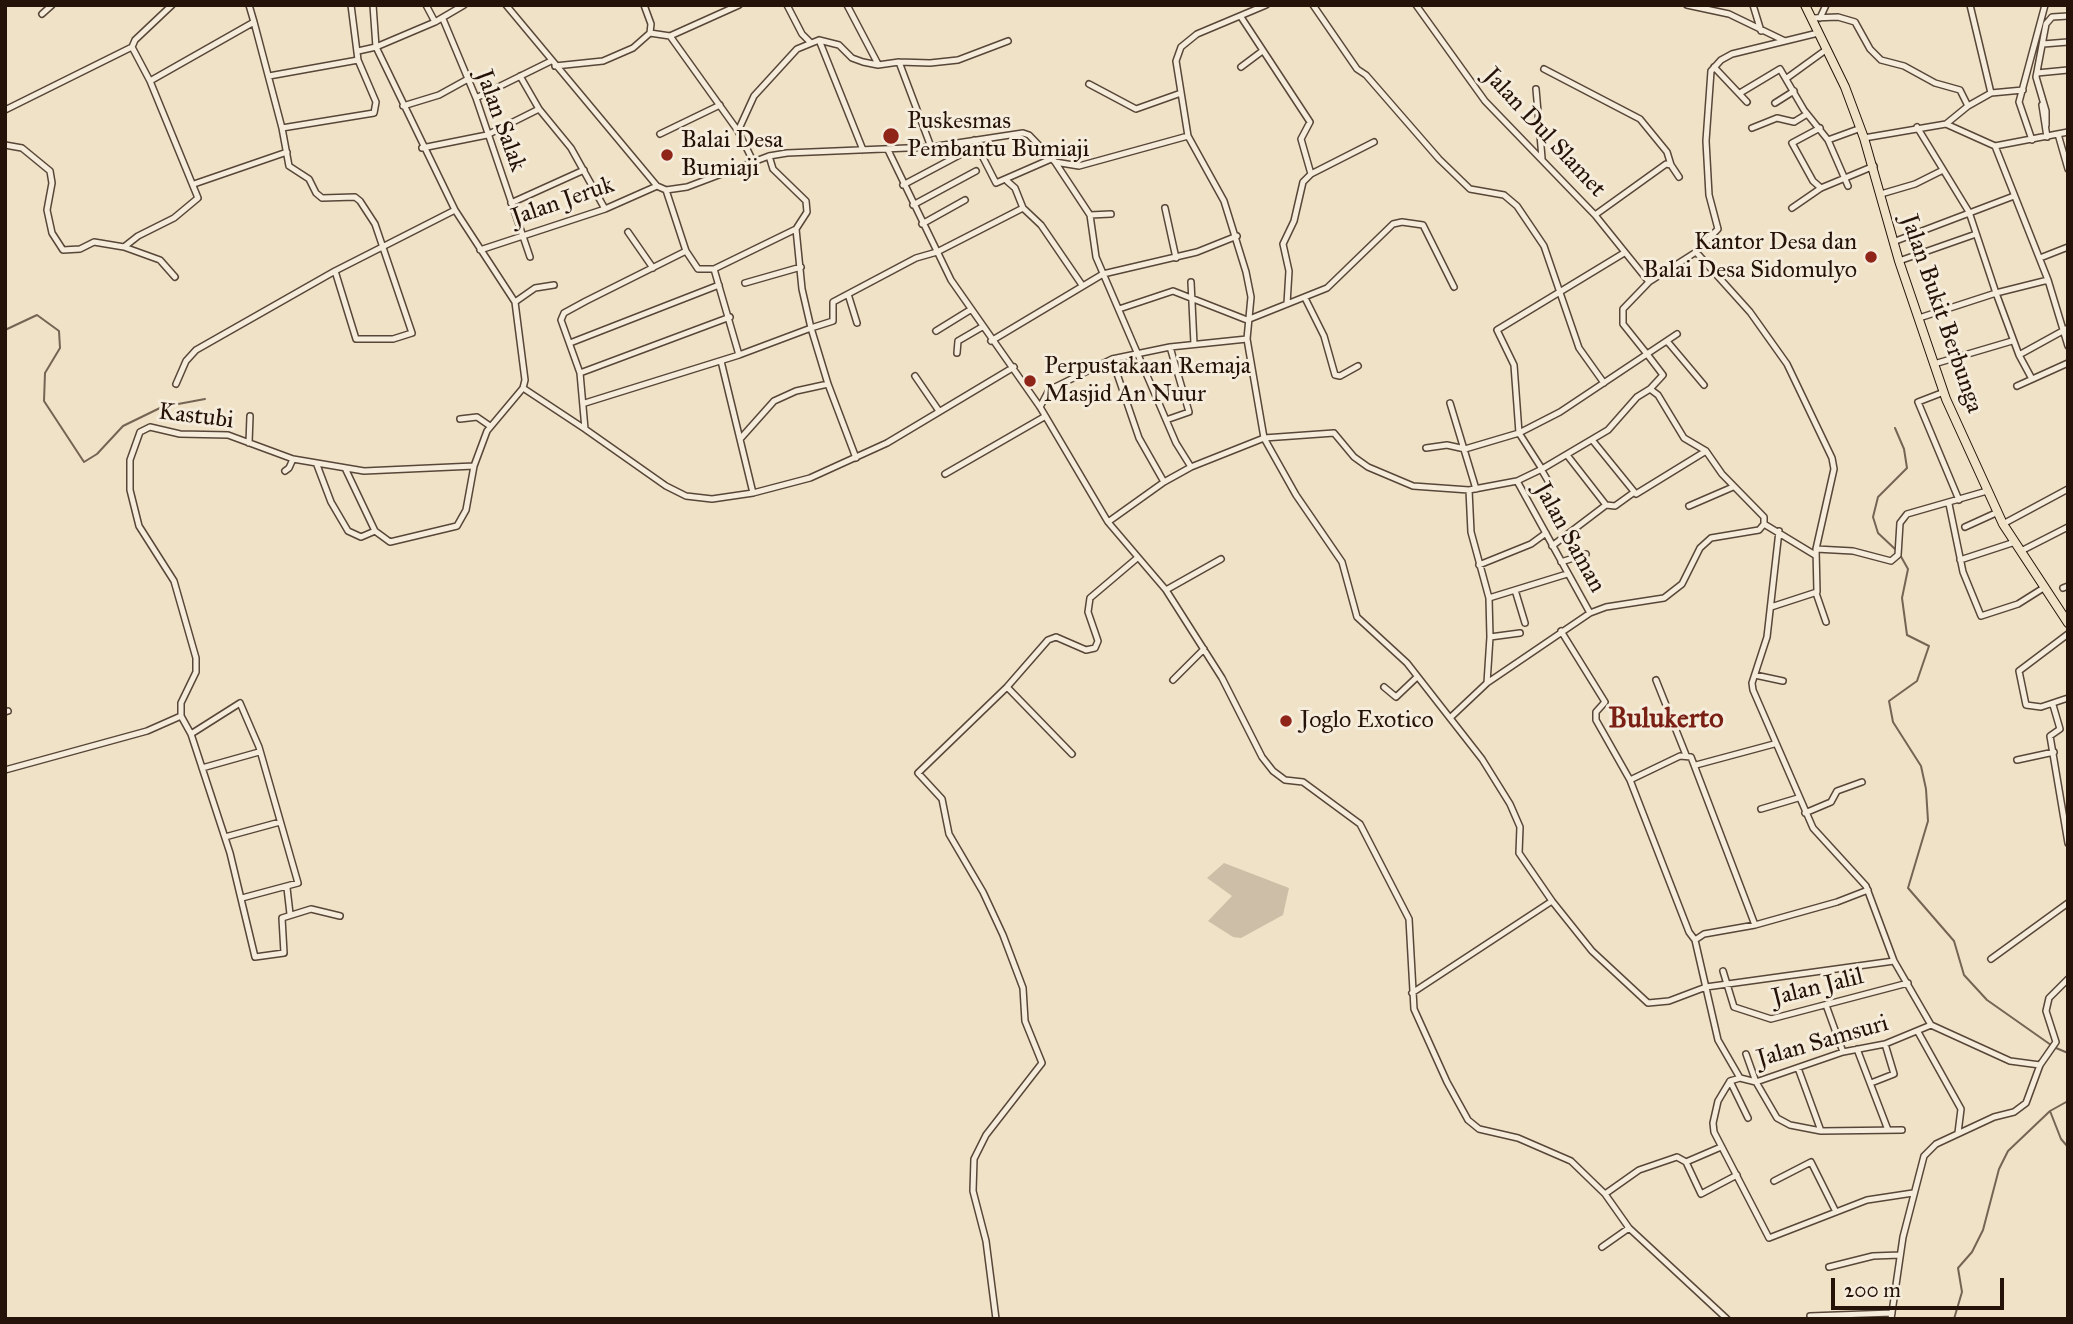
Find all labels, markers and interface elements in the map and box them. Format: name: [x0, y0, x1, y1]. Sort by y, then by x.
street label: Jalan Dul Slamet: [1477, 62, 1611, 204]
street label: Jalan Salak: [468, 66, 532, 176]
place label: Puskesmas Pembantu Bumiaji: [907, 108, 1089, 164]
marker: Puskesmas Pembantu Bumiaji: [881, 126, 901, 146]
place label: Balai Desa Bumiaji: [681, 127, 783, 183]
marker: Balai Desa Bumiaji: [659, 147, 675, 163]
street label: Jalan Jeruk: [508, 171, 618, 233]
street label: Jalan Bukit Berbunga: [1894, 211, 1988, 417]
place label: Kantor Desa dan Balai Desa Sidomulyo: [1643, 229, 1857, 285]
marker: Kantor Desa dan Balai Desa Sidomulyo: [1863, 249, 1879, 265]
place label: Perpustakaan Remaja Masjid An Nuur: [1044, 353, 1251, 409]
marker: Perpustakaan Remaja Masjid An Nuur: [1022, 373, 1038, 389]
street label: Kastubi: [157, 398, 235, 436]
street label: Jalan Saman: [1527, 478, 1611, 598]
district label: Bulukerto: [1609, 703, 1723, 737]
place label: Joglo Exotico: [1300, 707, 1434, 735]
marker: Joglo Exotico: [1278, 713, 1294, 729]
street label: Jalan Jalil: [1769, 963, 1867, 1013]
street label: Jalan Samsuri: [1754, 1010, 1892, 1074]
scale bar: [1835, 1264, 2008, 1308]
text: 200 m: [1844, 1277, 1901, 1303]

